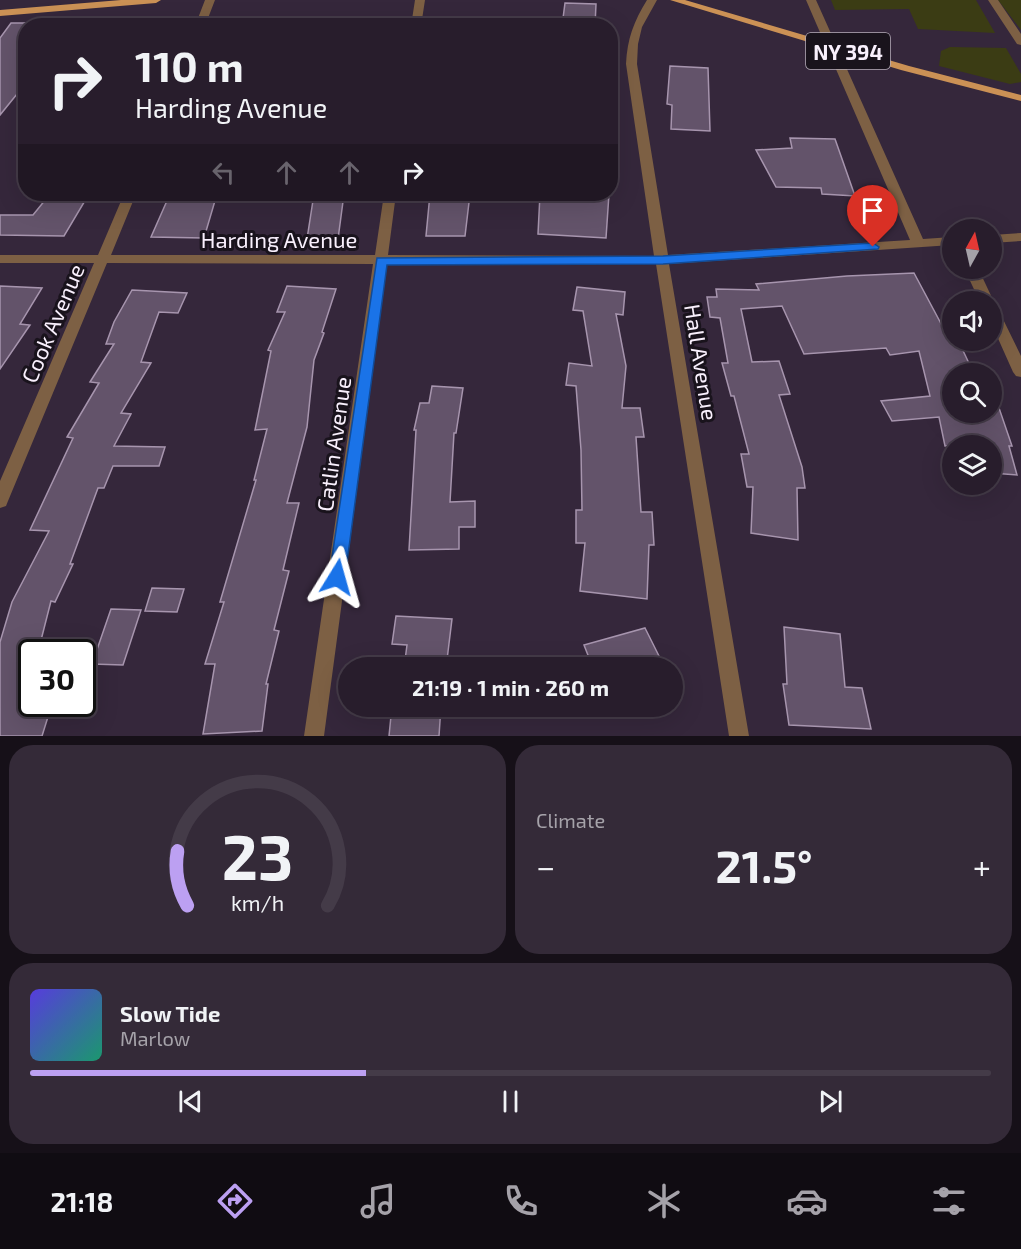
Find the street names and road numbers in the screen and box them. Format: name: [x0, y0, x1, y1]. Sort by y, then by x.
road number: NY 394: [806, 33, 890, 69]
street label: Harding Avenue: [201, 226, 357, 252]
street label: Cook Avenue: [15, 260, 89, 386]
street label: Hall Avenue: [680, 302, 724, 422]
street label: Catlin Avenue: [311, 375, 355, 513]

